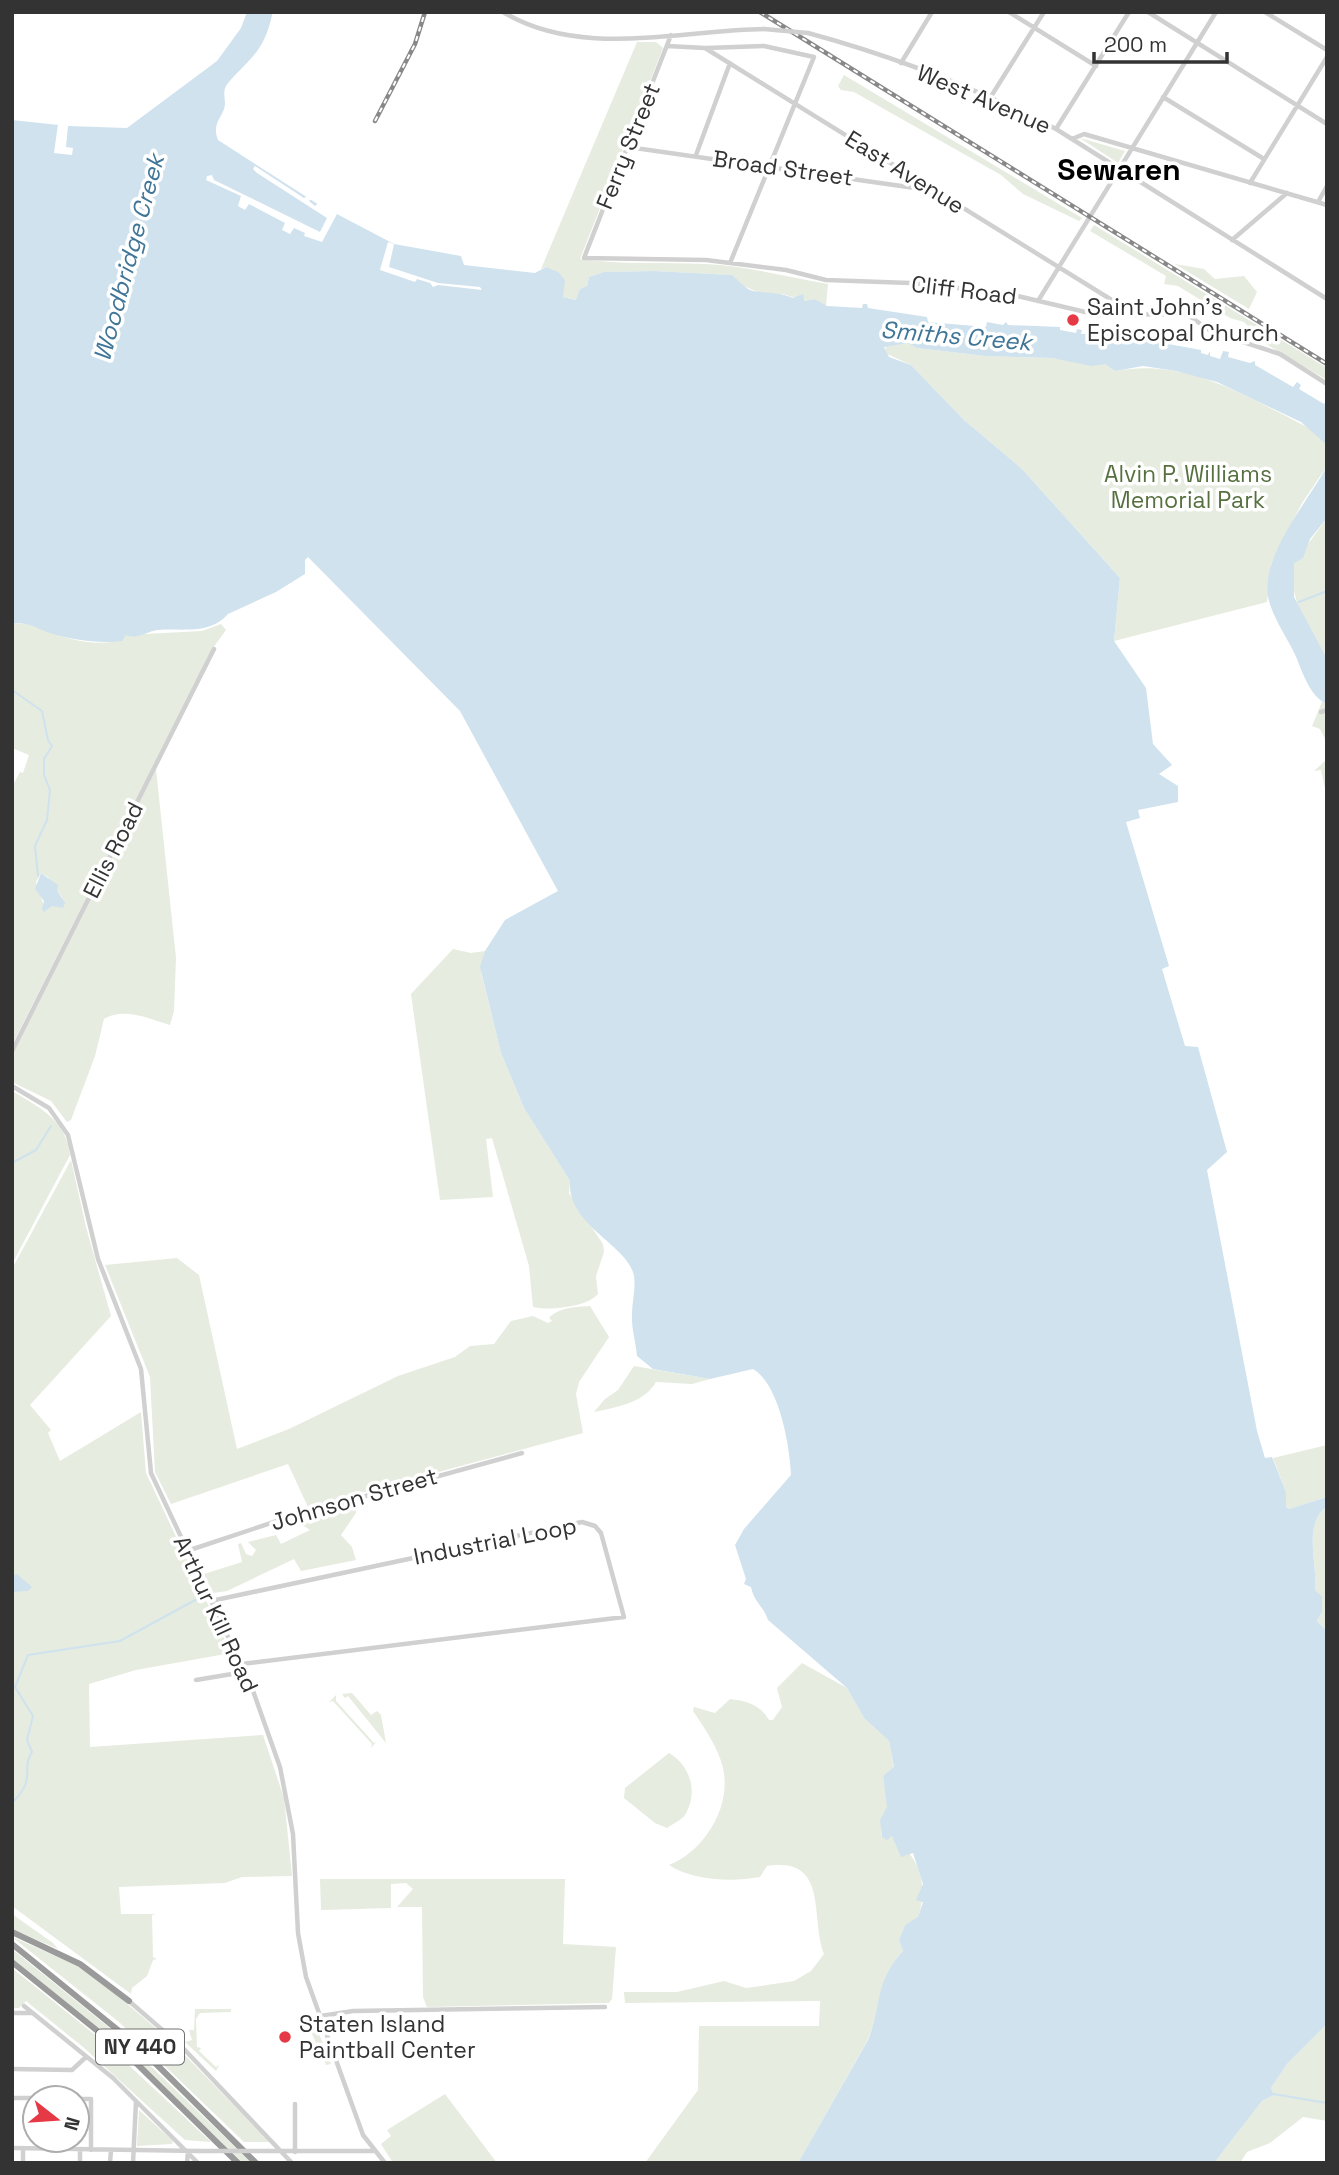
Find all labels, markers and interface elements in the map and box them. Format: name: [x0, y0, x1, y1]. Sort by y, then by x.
scale bar: [1094, 21, 1227, 65]
text: 200 m: [1104, 31, 1167, 58]
street label: West Avenue: [912, 57, 1056, 141]
street label: Ferry Street: [589, 78, 667, 214]
street label: East Avenue: [840, 123, 970, 221]
street label: Broad Street: [711, 143, 855, 193]
water label: Woodbridge Creek: [86, 148, 172, 365]
district label: Sewaren: [1057, 150, 1181, 189]
street label: Cliff Road: [910, 269, 1018, 311]
place label: Saint John's Episcopal Church: [1087, 292, 1279, 348]
marker: Saint John's Episcopal Church: [1065, 312, 1081, 328]
water label: Smiths Creek: [879, 313, 1036, 358]
park label: Alvin P. Williams Memorial Park: [1104, 459, 1272, 515]
street label: Ellis Road: [76, 797, 150, 903]
street label: Johnson Street: [267, 1461, 441, 1537]
street label: Industrial Loop: [411, 1510, 579, 1572]
street label: Arthur Kill Road: [167, 1531, 265, 1697]
place label: Staten Island Paintball Center: [299, 2009, 476, 2065]
marker: Staten Island Paintball Center: [277, 2029, 293, 2045]
road number: NY 440: [96, 2030, 184, 2064]
north arrow: [21, 2084, 91, 2154]
text: N: [58, 2114, 86, 2134]

